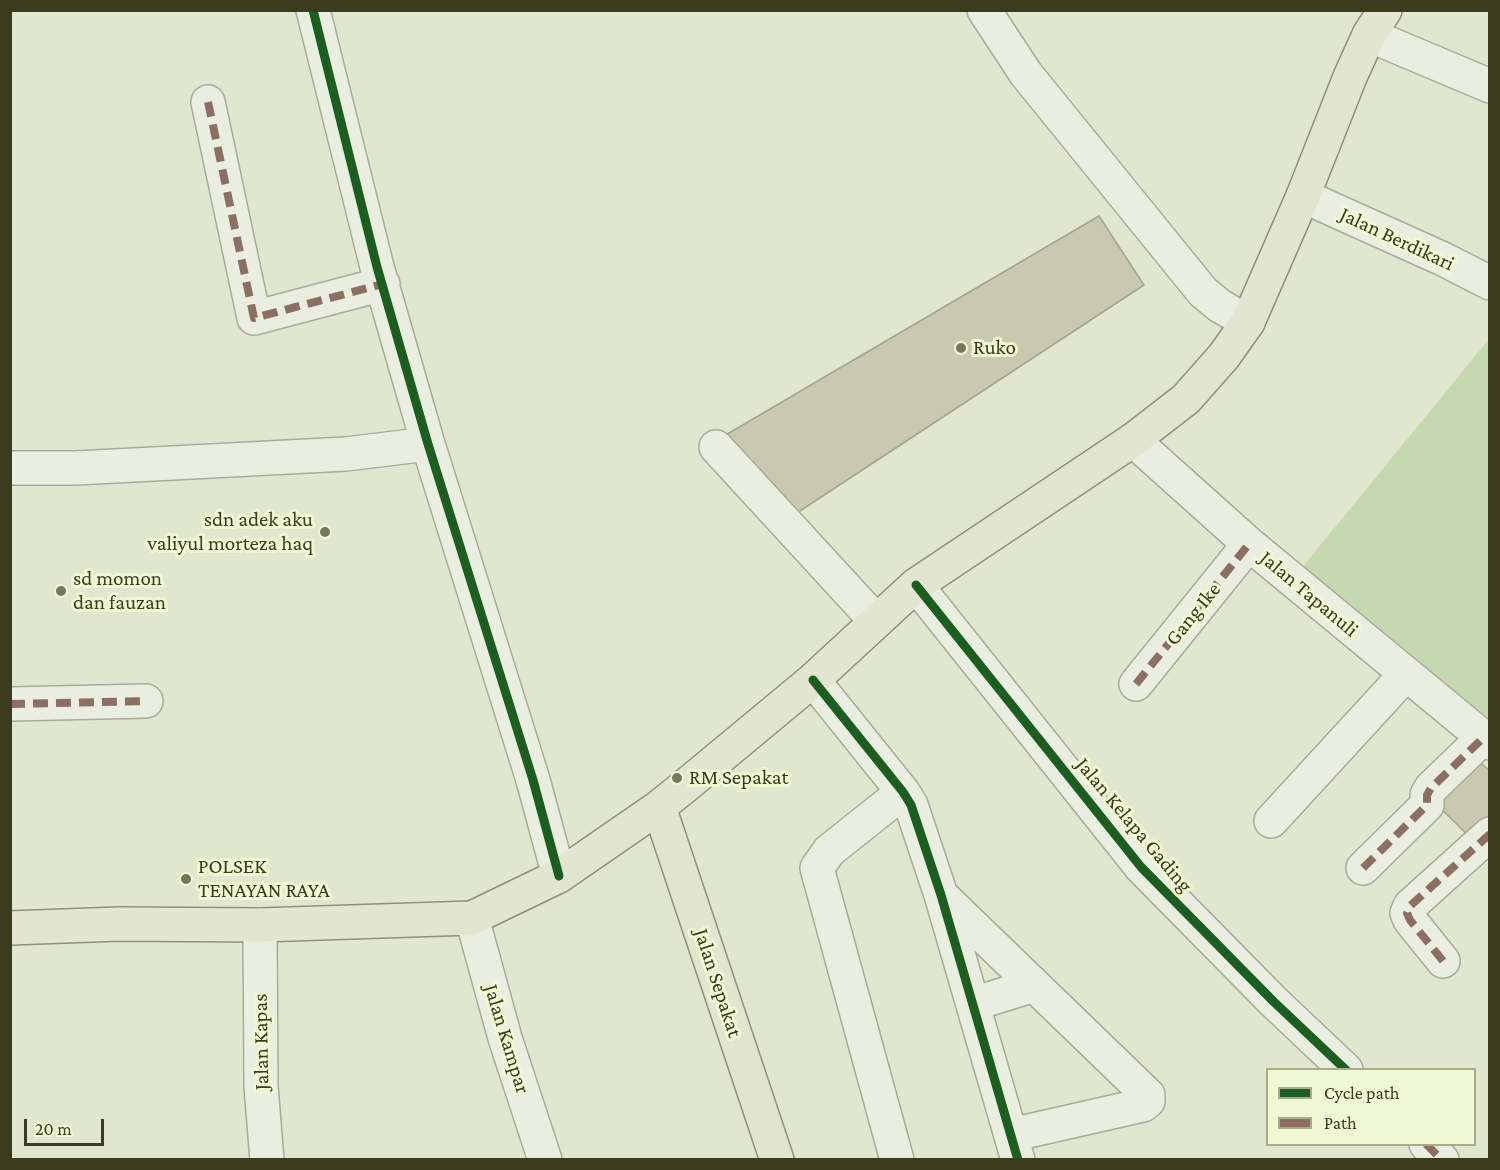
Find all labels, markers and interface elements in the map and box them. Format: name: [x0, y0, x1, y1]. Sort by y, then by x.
street label: Jalan Berdikari: [1336, 202, 1458, 276]
place label: Ruko: [973, 335, 1016, 361]
marker: Ruko: [954, 341, 968, 355]
place label: sdn adek aku valiyul morteza haq: [147, 507, 313, 557]
marker: sdn adek aku valiyul morteza haq: [318, 525, 332, 539]
street label: Jalan Tapanuli: [1255, 545, 1363, 643]
place label: sd momon dan fauzan: [73, 566, 166, 616]
street label: Gang Ike: [1160, 577, 1226, 651]
marker: sd momon dan fauzan: [54, 584, 68, 598]
street label: Jalan Kelapa Gading: [1070, 752, 1198, 898]
place label: RM Sepakat: [689, 765, 788, 791]
marker: RM Sepakat: [670, 771, 684, 785]
place label: POLSEK TENAYAN RAYA: [198, 854, 330, 904]
marker: POLSEK TENAYAN RAYA: [179, 872, 193, 886]
street label: Jalan Sepakat: [689, 925, 747, 1041]
street label: Jalan Kampar: [478, 981, 536, 1097]
street label: Jalan Kapas: [248, 993, 274, 1091]
legend: [1266, 1068, 1476, 1146]
text: Cycle path: [1324, 1083, 1399, 1103]
scale bar: [27, 1107, 106, 1145]
text: Path: [1324, 1113, 1357, 1133]
text: 20 m: [35, 1119, 72, 1139]

